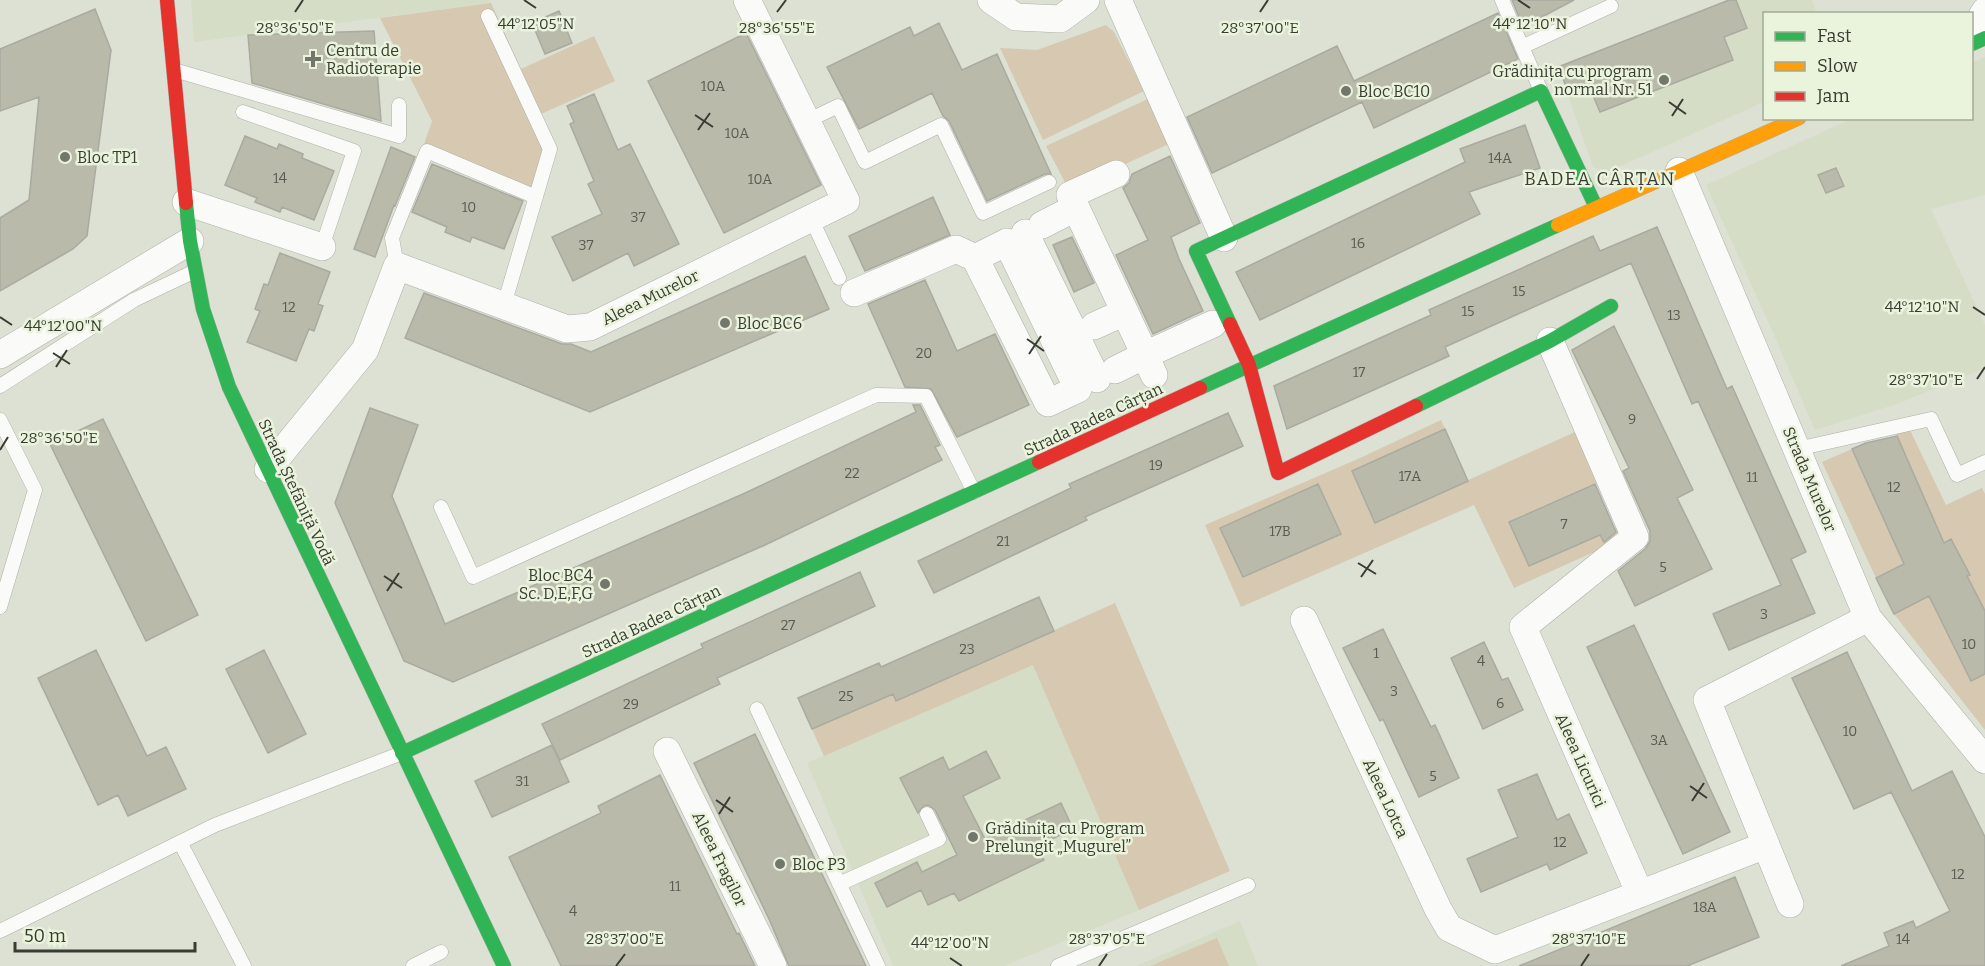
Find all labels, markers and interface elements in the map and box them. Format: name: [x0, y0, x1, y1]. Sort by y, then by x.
legend: [1763, 12, 1973, 120]
text: 44°12'05"N: [498, 15, 574, 33]
text: 44°12'10"N: [1493, 15, 1567, 33]
text: 28°36'50"E: [256, 19, 334, 37]
text: 28°36'55"E: [739, 19, 815, 37]
text: 28°37'00"E: [1221, 19, 1299, 37]
text: Fast: [1817, 25, 1852, 47]
place label: Centru de Radioterapie: [326, 41, 421, 78]
marker: Centru de Radioterapie: [304, 50, 322, 68]
text: Slow: [1817, 55, 1858, 77]
place label: Grădinița cu program normal Nr. 51: [1492, 62, 1652, 99]
marker: Grădinița cu program normal Nr. 51: [1657, 73, 1671, 87]
house number: 10A: [701, 78, 725, 95]
place label: Bloc BC10: [1358, 82, 1430, 101]
marker: Bloc BC10: [1339, 84, 1353, 98]
text: Jam: [1816, 85, 1850, 107]
house number: 10A: [725, 125, 749, 142]
place label: Bloc TP1: [77, 148, 138, 167]
marker: Bloc TP1: [58, 150, 72, 164]
house number: 14A: [1488, 150, 1512, 167]
district label: BADEA CÂRȚAN: [1524, 168, 1676, 191]
house number: 14: [273, 170, 287, 187]
house number: 10A: [748, 171, 772, 188]
house number: 10: [462, 199, 476, 216]
house number: 37: [630, 209, 646, 226]
house number: 16: [1351, 235, 1365, 252]
house number: 37: [578, 237, 594, 254]
street label: Aleea Murelor: [599, 266, 702, 329]
house number: 15: [1512, 283, 1526, 300]
text: 44°12'10"N: [1885, 298, 1959, 316]
house number: 12: [282, 299, 296, 316]
house number: 15: [1461, 303, 1475, 320]
house number: 13: [1667, 307, 1681, 324]
place label: Bloc BC6: [737, 314, 802, 333]
marker: Bloc BC6: [718, 316, 732, 330]
text: 44°12'00"N: [24, 317, 102, 335]
house number: 20: [916, 345, 932, 362]
house number: 17: [1353, 364, 1365, 381]
text: 28°37'10"E: [1889, 371, 1963, 389]
street label: Strada Badea Cârțan: [1021, 379, 1166, 461]
house number: 9: [1628, 411, 1636, 428]
street label: Strada Ștefăniță Vodă: [253, 416, 339, 569]
street label: Strada Murelor: [1779, 424, 1840, 535]
text: 28°36'50"E: [20, 429, 98, 447]
house number: 19: [1149, 457, 1163, 474]
house number: 22: [844, 465, 860, 482]
house number: 17A: [1399, 468, 1421, 485]
house number: 11: [1746, 469, 1758, 486]
house number: 12: [1887, 479, 1901, 496]
house number: 7: [1560, 516, 1568, 533]
house number: 17B: [1269, 523, 1291, 540]
house number: 21: [996, 533, 1010, 550]
house number: 5: [1659, 559, 1667, 576]
place label: Bloc BC4 Sc. D,E,F,G: [519, 566, 594, 603]
marker: Bloc BC4 Sc. D,E,F,G: [598, 577, 612, 591]
street label: Strada Badea Cârțan: [579, 581, 724, 663]
house number: 3: [1760, 606, 1768, 623]
house number: 27: [781, 617, 795, 634]
house number: 10: [1962, 636, 1976, 653]
house number: 23: [959, 641, 975, 658]
house number: 1: [1373, 645, 1379, 662]
house number: 4: [1477, 653, 1485, 670]
house number: 3: [1390, 683, 1398, 700]
house number: 25: [838, 688, 854, 705]
house number: 6: [1496, 695, 1504, 712]
house number: 29: [623, 696, 639, 713]
street label: Aleea Licurici: [1551, 710, 1610, 810]
house number: 10: [1843, 723, 1857, 740]
house number: 3A: [1650, 732, 1668, 749]
street label: Aleea Lotca: [1359, 756, 1412, 841]
house number: 5: [1429, 768, 1437, 785]
house number: 31: [515, 773, 529, 790]
street label: Aleea Fragilor: [688, 808, 751, 910]
place label: Grădinița cu Program Prelungit „Mugurel”: [985, 819, 1145, 856]
marker: Grădinița cu Program Prelungit „Mugurel”: [966, 830, 980, 844]
house number: 12: [1553, 834, 1567, 851]
place label: Bloc P3: [792, 855, 846, 874]
marker: Bloc P3: [773, 857, 787, 871]
house number: 12: [1951, 866, 1965, 883]
house number: 11: [669, 878, 681, 895]
house number: 18A: [1693, 899, 1717, 916]
house number: 4: [569, 903, 577, 920]
scale bar: [15, 915, 195, 953]
text: 50 m: [24, 925, 66, 947]
text: 28°37'00"E: [586, 930, 664, 948]
text: 28°37'05"E: [1069, 930, 1145, 948]
text: 28°37'10"E: [1552, 930, 1626, 948]
house number: 14: [1896, 931, 1910, 948]
text: 44°12'00"N: [911, 934, 989, 952]

